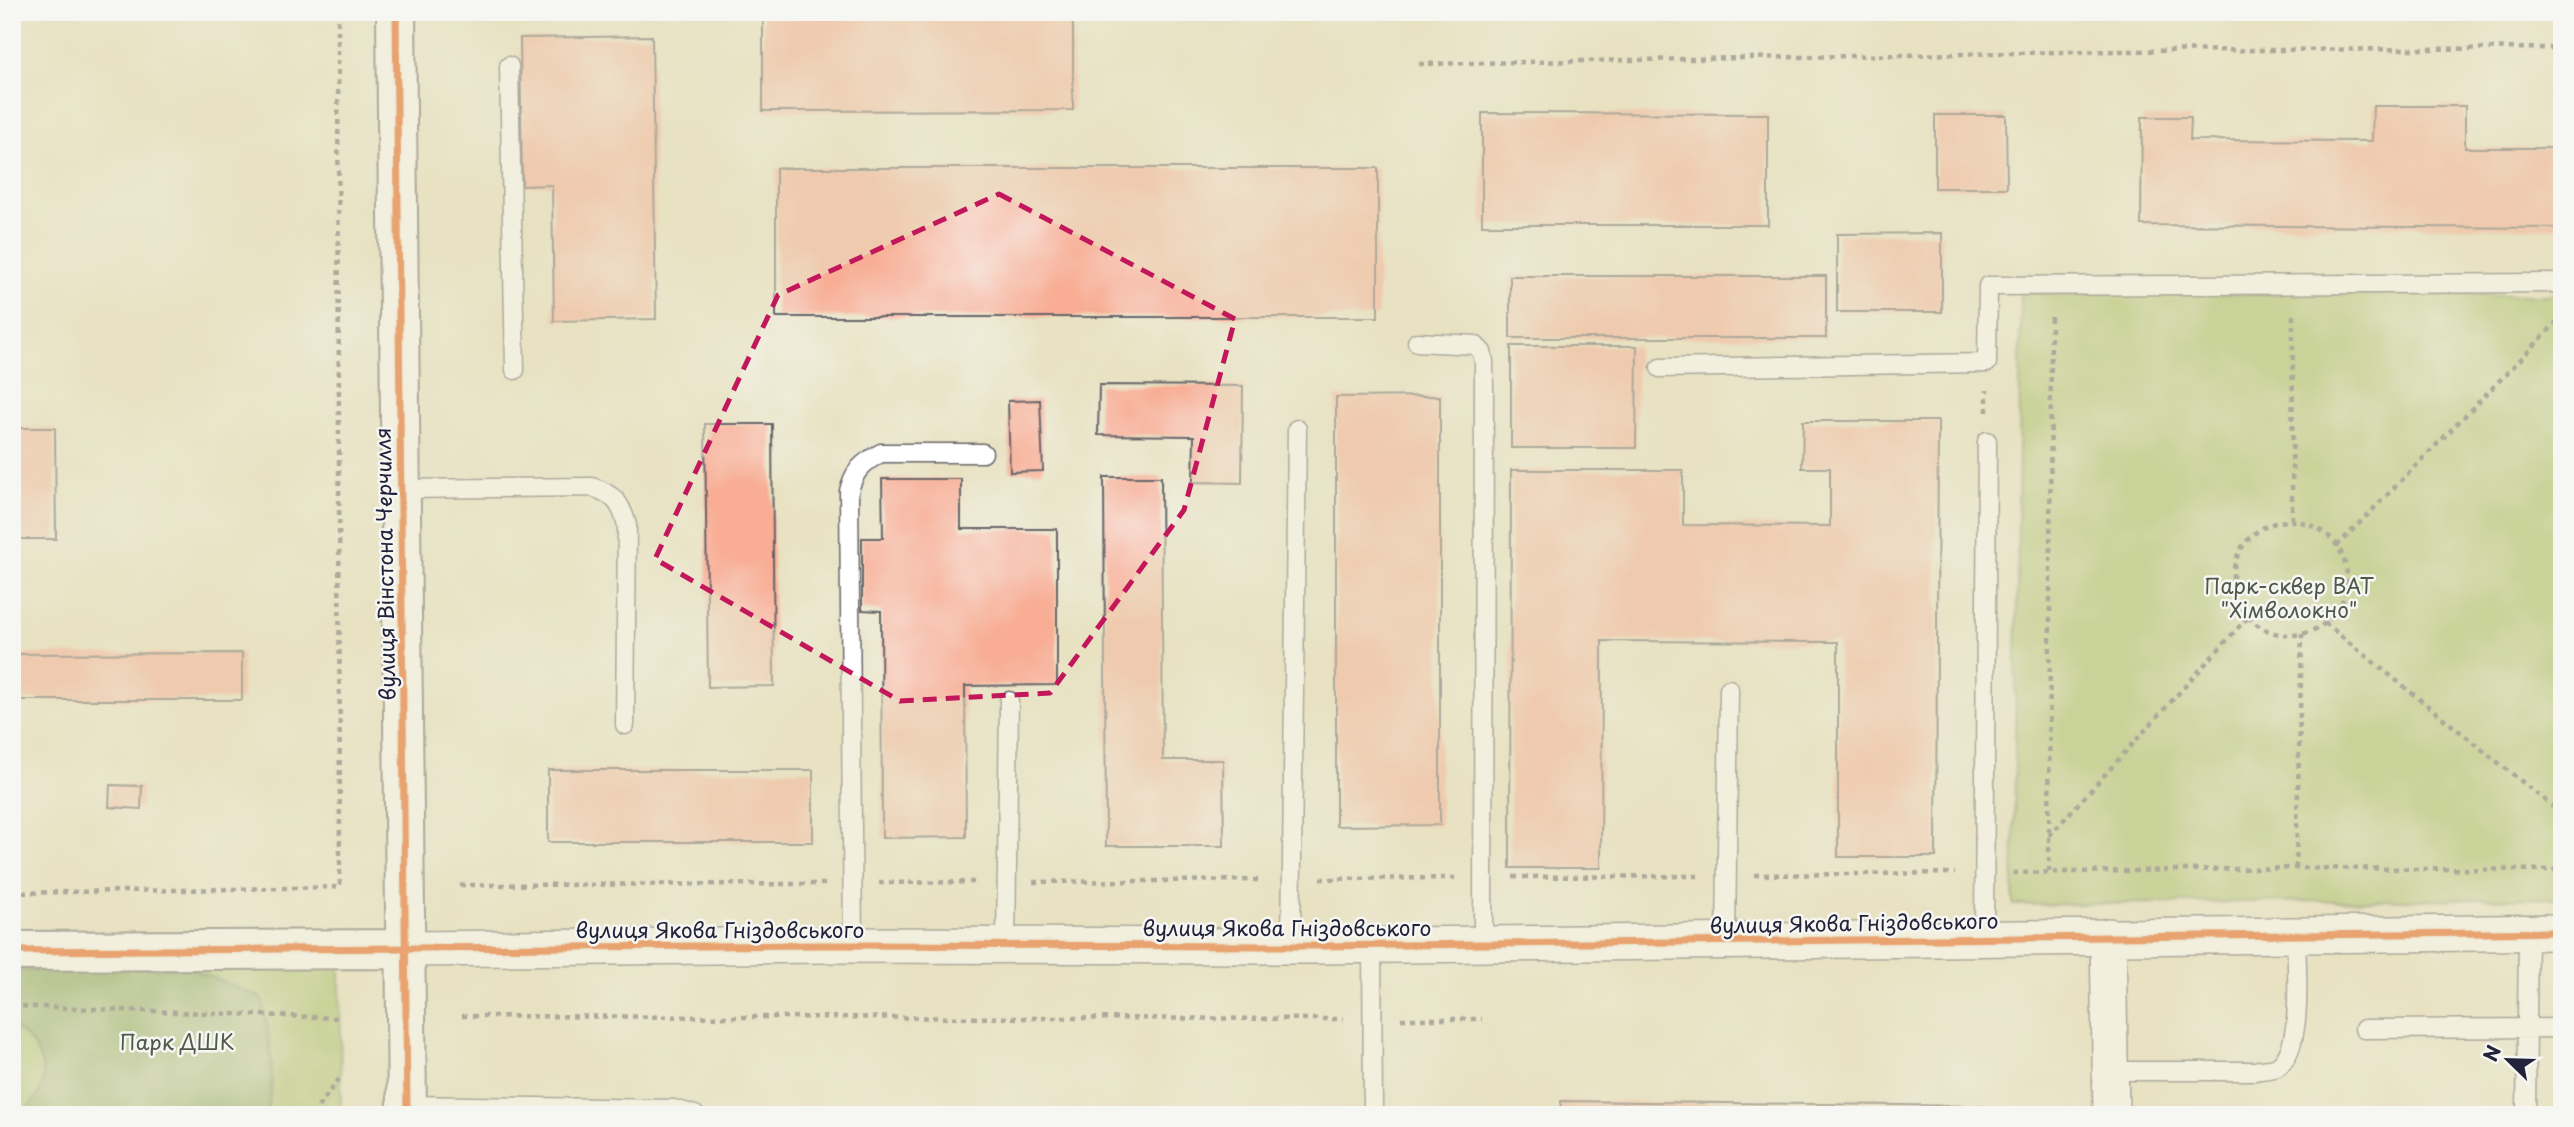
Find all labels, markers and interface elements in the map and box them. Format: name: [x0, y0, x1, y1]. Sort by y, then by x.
street label: вулиця Вінстона Черчилля: [366, 427, 402, 701]
park label: Парк-сквер ВАТ "Хімволокно": [2204, 569, 2374, 625]
street label: вулиця Якова Гніздовського: [1709, 903, 1999, 941]
street label: вулиця Якова Гніздовського: [1143, 911, 1431, 943]
street label: вулиця Якова Гніздовського: [576, 913, 864, 945]
park label: Парк ДШК: [120, 1025, 234, 1057]
north arrow: [2472, 1026, 2542, 1096]
text: N: [2476, 1041, 2507, 1065]

